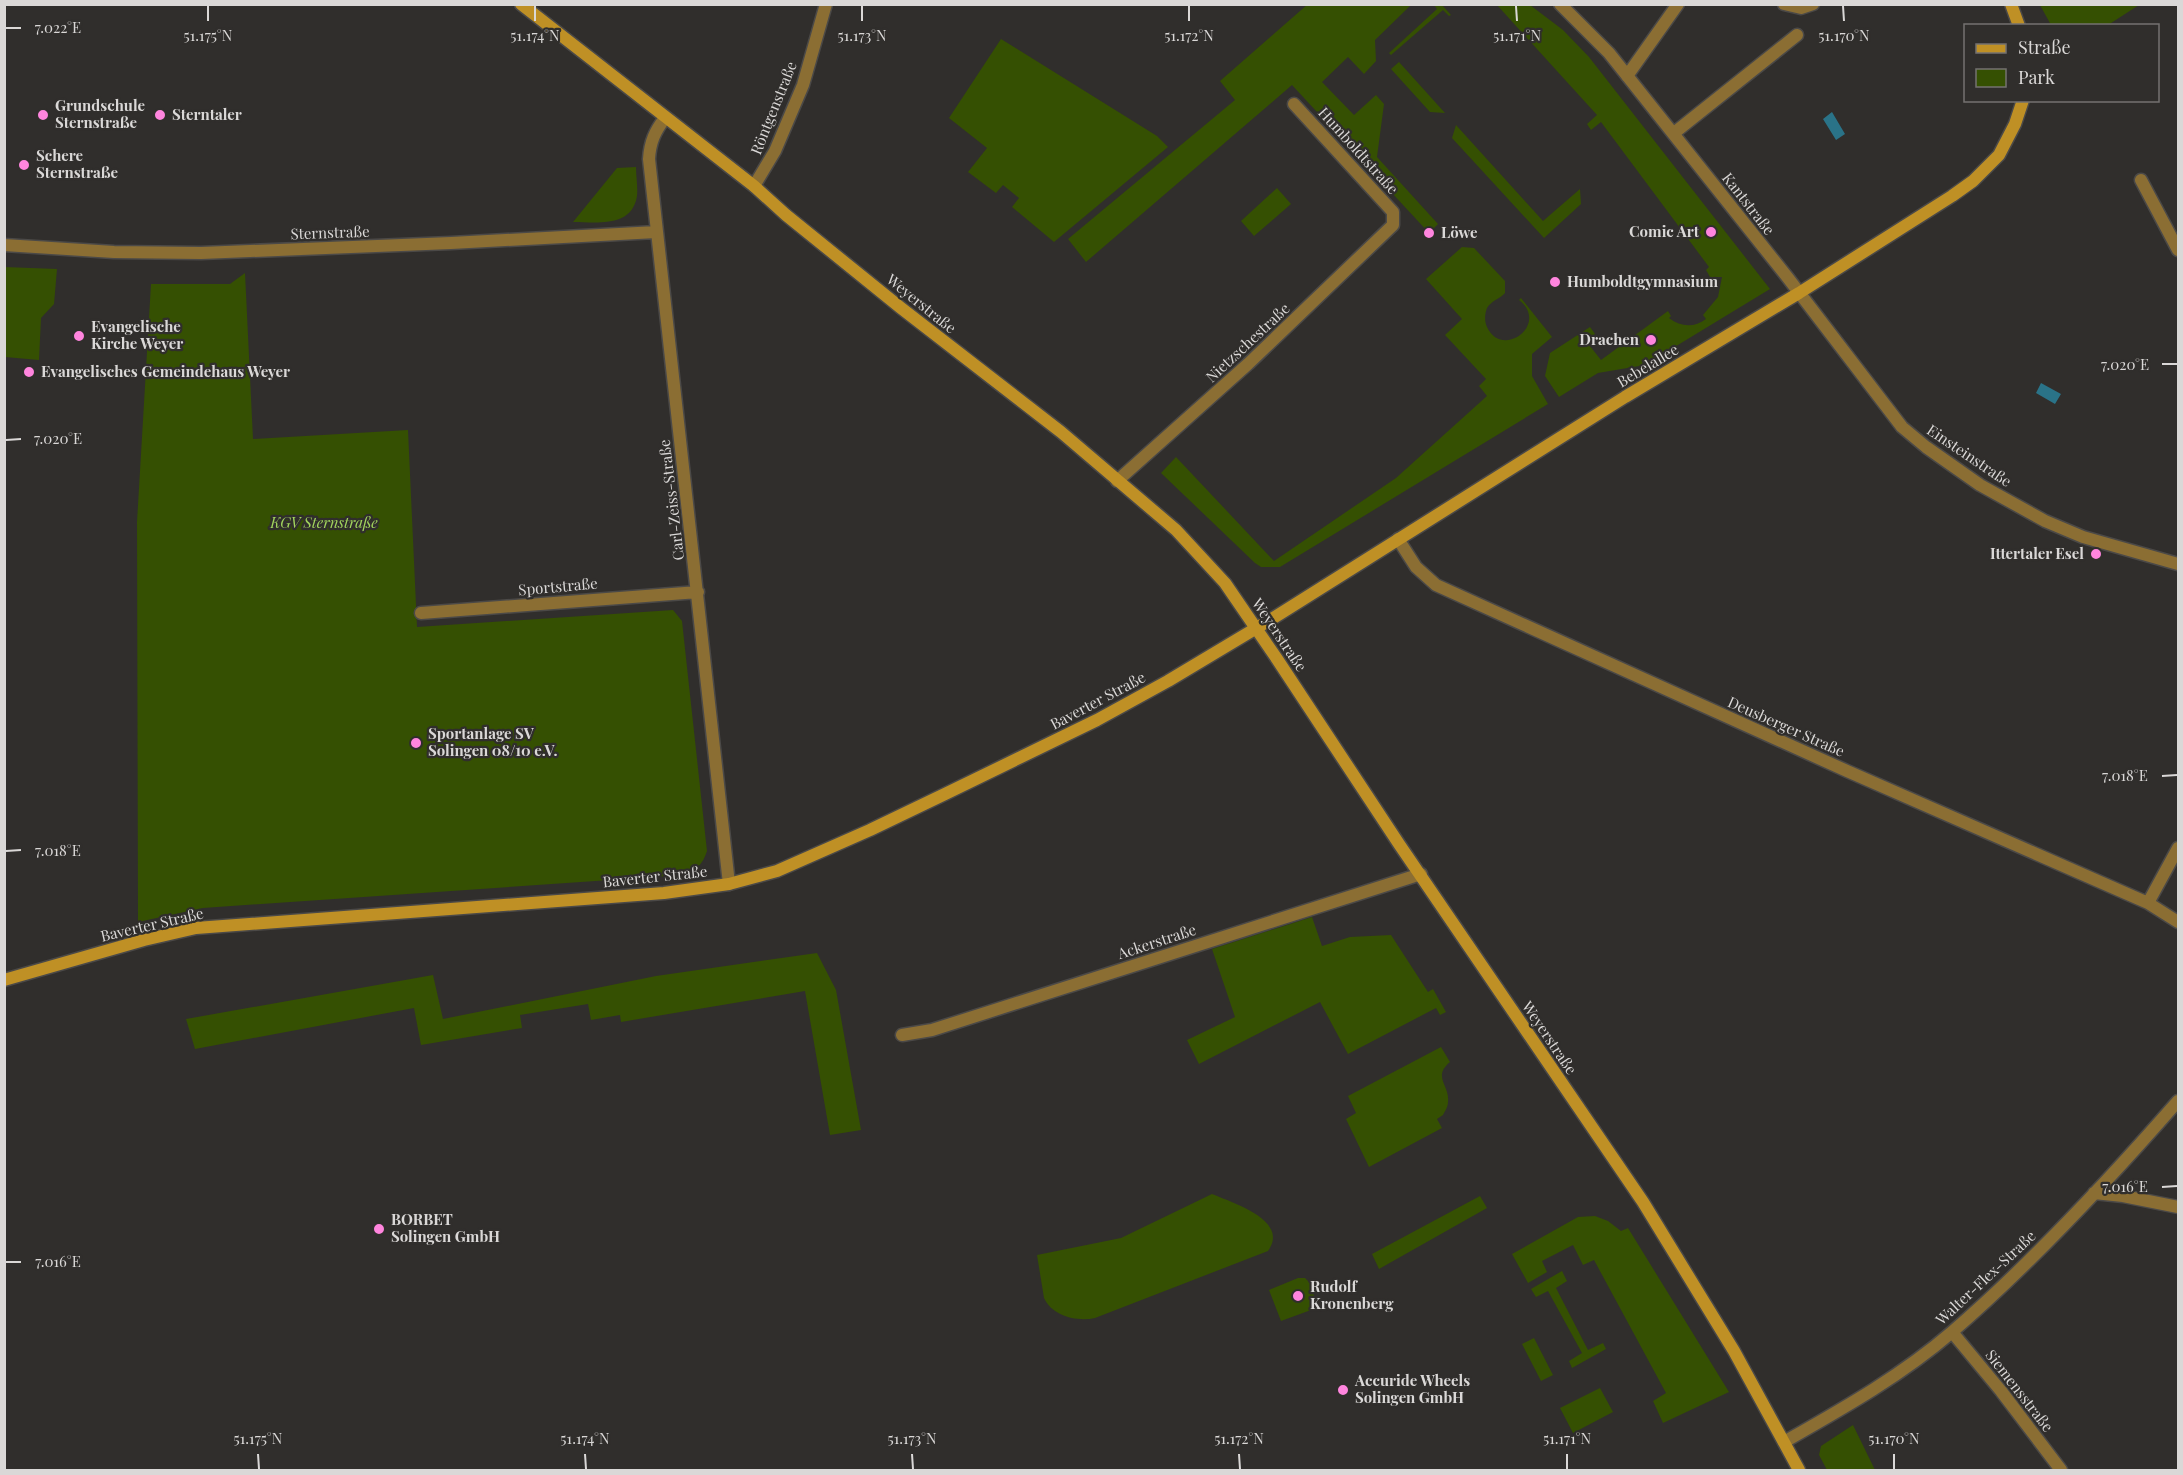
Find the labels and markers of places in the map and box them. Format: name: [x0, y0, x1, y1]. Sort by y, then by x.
place label: Grundschule Sternstraße: [55, 95, 145, 132]
place label: Sterntaler: [172, 104, 242, 124]
marker: Grundschule Sternstraße: [36, 108, 50, 122]
marker: Sterntaler: [153, 108, 167, 122]
place label: Schere Sternstraße: [36, 145, 119, 182]
marker: Schere Sternstraße: [17, 158, 31, 172]
place label: Comic Art: [1629, 221, 1700, 241]
place label: Löwe: [1441, 222, 1478, 242]
marker: Comic Art: [1704, 225, 1718, 239]
marker: Löwe: [1422, 226, 1436, 240]
place label: Humboldtgymnasium: [1567, 271, 1718, 291]
marker: Humboldtgymnasium: [1548, 275, 1562, 289]
place label: Evangelische Kirche Weyer: [91, 316, 183, 353]
marker: Evangelische Kirche Weyer: [72, 329, 86, 343]
place label: Drachen: [1579, 329, 1640, 349]
marker: Drachen: [1644, 333, 1658, 347]
place label: Evangelisches Gemeindehaus Weyer: [41, 361, 290, 381]
marker: Evangelisches Gemeindehaus Weyer: [22, 365, 36, 379]
place label: Ittertaler Esel: [1990, 543, 2084, 563]
marker: Ittertaler Esel: [2089, 547, 2103, 561]
place label: Sportanlage SV Solingen 08/10 e.V.: [428, 723, 558, 760]
marker: Sportanlage SV Solingen 08/10 e.V.: [409, 736, 423, 750]
place label: BORBET Solingen GmbH: [391, 1209, 500, 1246]
marker: BORBET Solingen GmbH: [372, 1222, 386, 1236]
place label: Rudolf Kronenberg: [1310, 1276, 1394, 1313]
marker: Rudolf Kronenberg: [1291, 1289, 1305, 1303]
place label: Accuride Wheels Solingen GmbH: [1354, 1370, 1470, 1407]
marker: Accuride Wheels Solingen GmbH: [1336, 1383, 1350, 1397]

